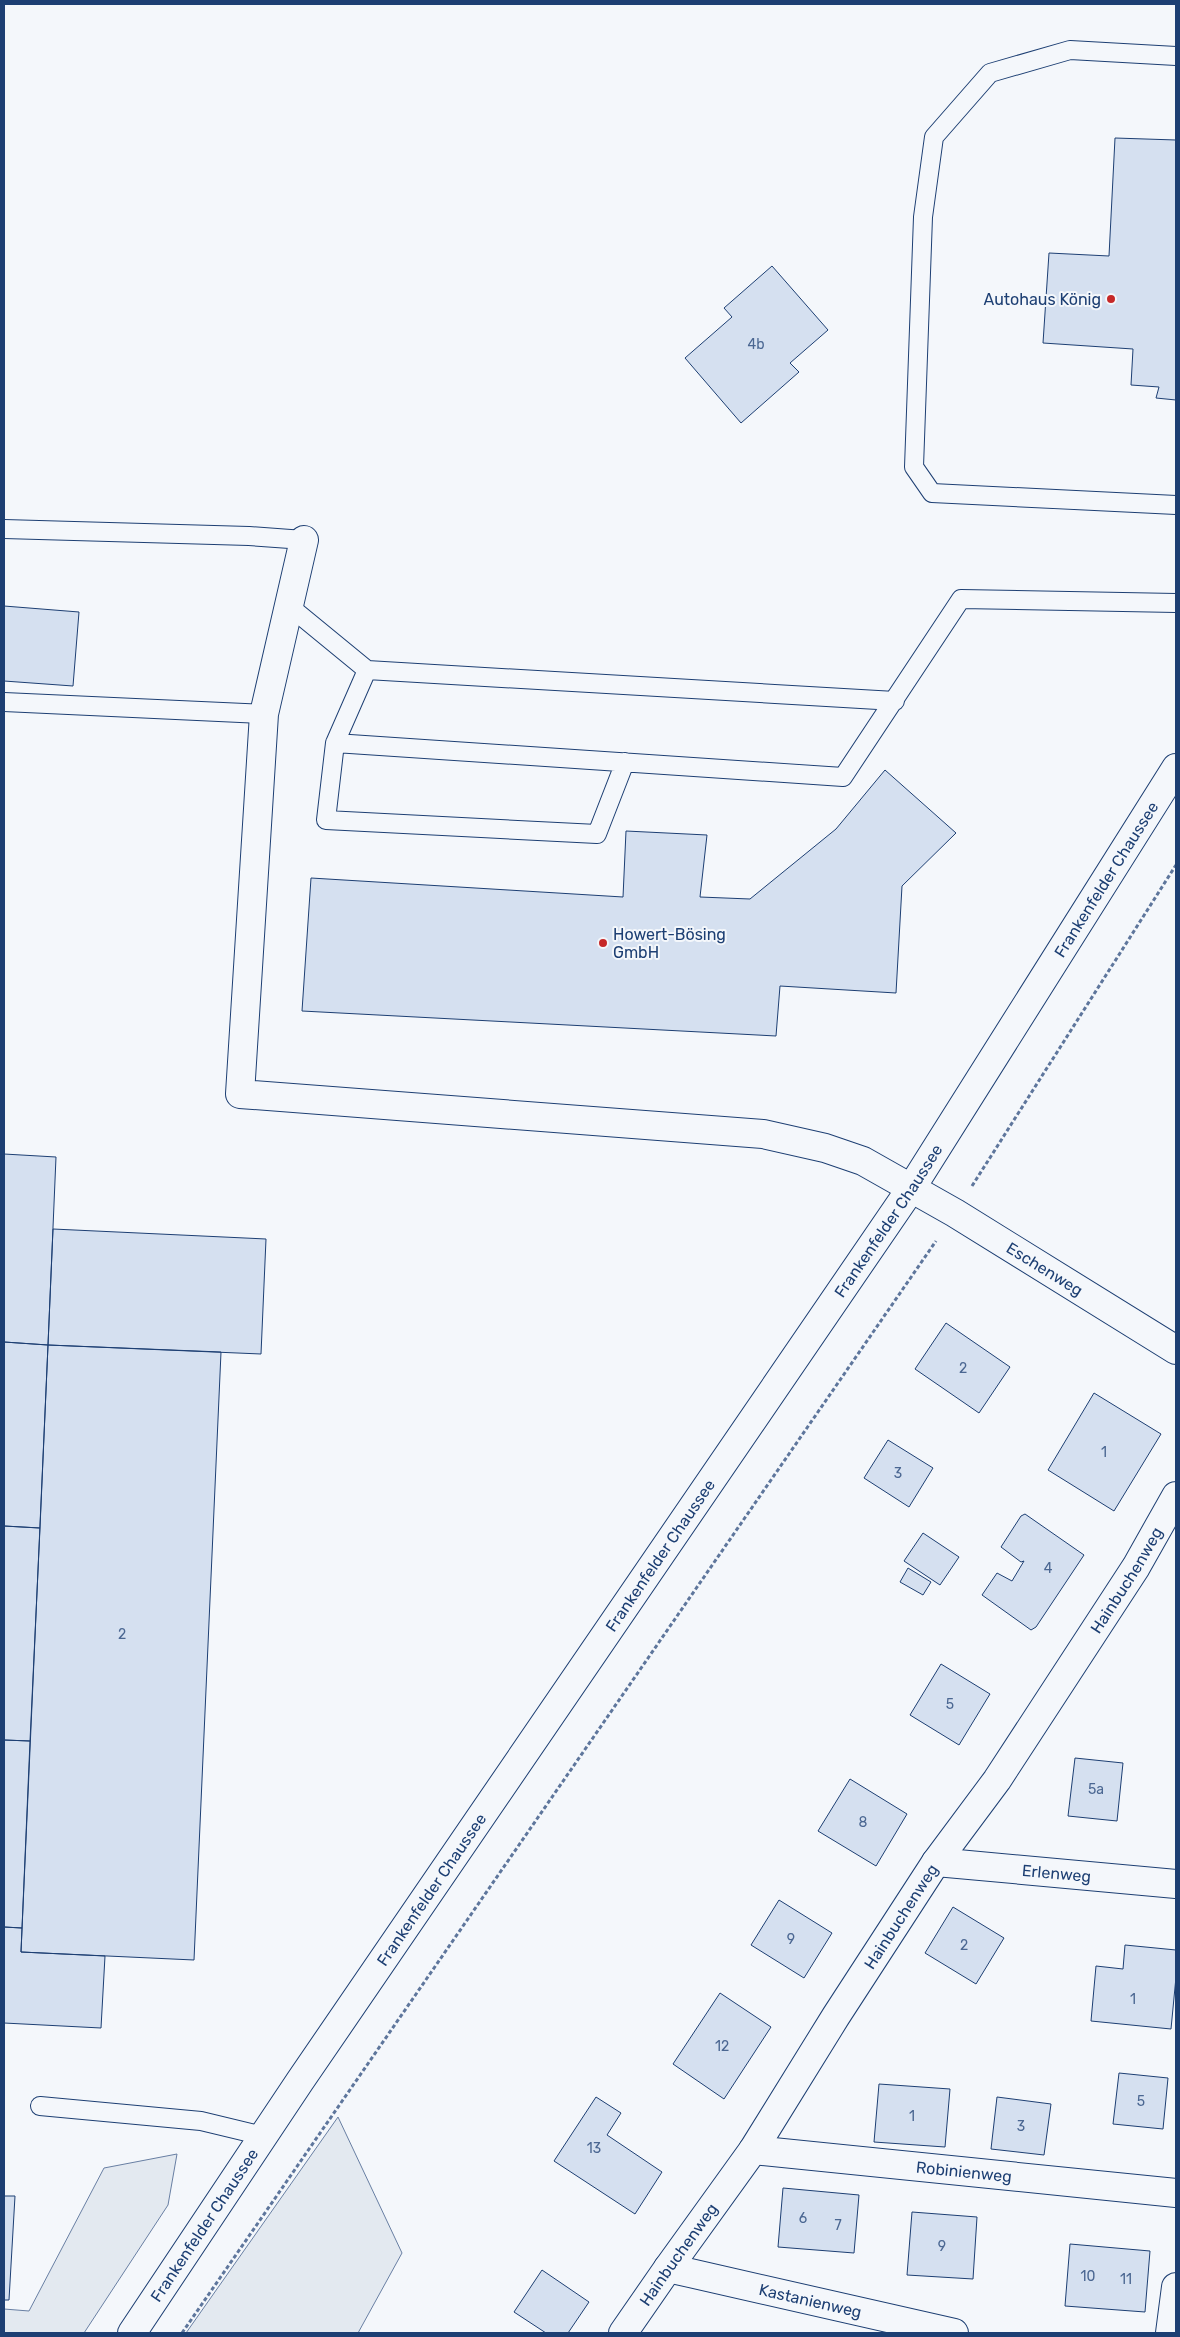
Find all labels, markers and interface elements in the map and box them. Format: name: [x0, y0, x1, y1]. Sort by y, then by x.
place label: Autohaus König: [984, 290, 1101, 309]
marker: Autohaus König: [1105, 293, 1117, 305]
house number: 4b: [747, 336, 765, 353]
street label: Frankenfelder Chaussee: [1050, 798, 1162, 961]
place label: Howert-Bösing GmbH: [613, 925, 726, 962]
marker: Howert-Bösing GmbH: [597, 937, 609, 949]
street label: Frankenfelder Chaussee: [830, 1141, 947, 1301]
street label: Eschenweg: [1003, 1238, 1086, 1300]
house number: 2: [959, 1360, 967, 1377]
house number: 1: [1101, 1444, 1107, 1461]
house number: 3: [894, 1465, 902, 1482]
street label: Frankenfelder Chaussee: [602, 1476, 719, 1635]
street label: Hainbuchenweg: [1086, 1524, 1167, 1637]
house number: 4: [1044, 1560, 1053, 1577]
house number: 2: [118, 1626, 126, 1643]
house number: 5: [946, 1696, 954, 1713]
house number: 5a: [1088, 1781, 1104, 1798]
street label: Frankenfelder Chaussee: [373, 1810, 490, 1969]
house number: 8: [859, 1814, 868, 1831]
street label: Hainbuchenweg: [860, 1860, 942, 1973]
street label: Erlenweg: [1021, 1861, 1092, 1886]
house number: 9: [787, 1931, 795, 1948]
house number: 2: [960, 1937, 968, 1954]
house number: 1: [1130, 1991, 1136, 2008]
house number: 12: [715, 2038, 729, 2055]
house number: 5: [1137, 2093, 1145, 2110]
house number: 1: [909, 2108, 915, 2125]
house number: 3: [1017, 2118, 1025, 2135]
house number: 13: [587, 2140, 601, 2157]
street label: Frankenfelder Chaussee: [147, 2145, 262, 2305]
street label: Robinienweg: [915, 2158, 1013, 2186]
street label: Hainbuchenweg: [636, 2200, 721, 2310]
house number: 6: [799, 2210, 807, 2227]
house number: 7: [834, 2217, 842, 2234]
house number: 9: [938, 2238, 946, 2255]
house number: 10: [1081, 2268, 1096, 2285]
house number: 11: [1120, 2271, 1132, 2288]
street label: Kastanienweg: [757, 2280, 864, 2322]

